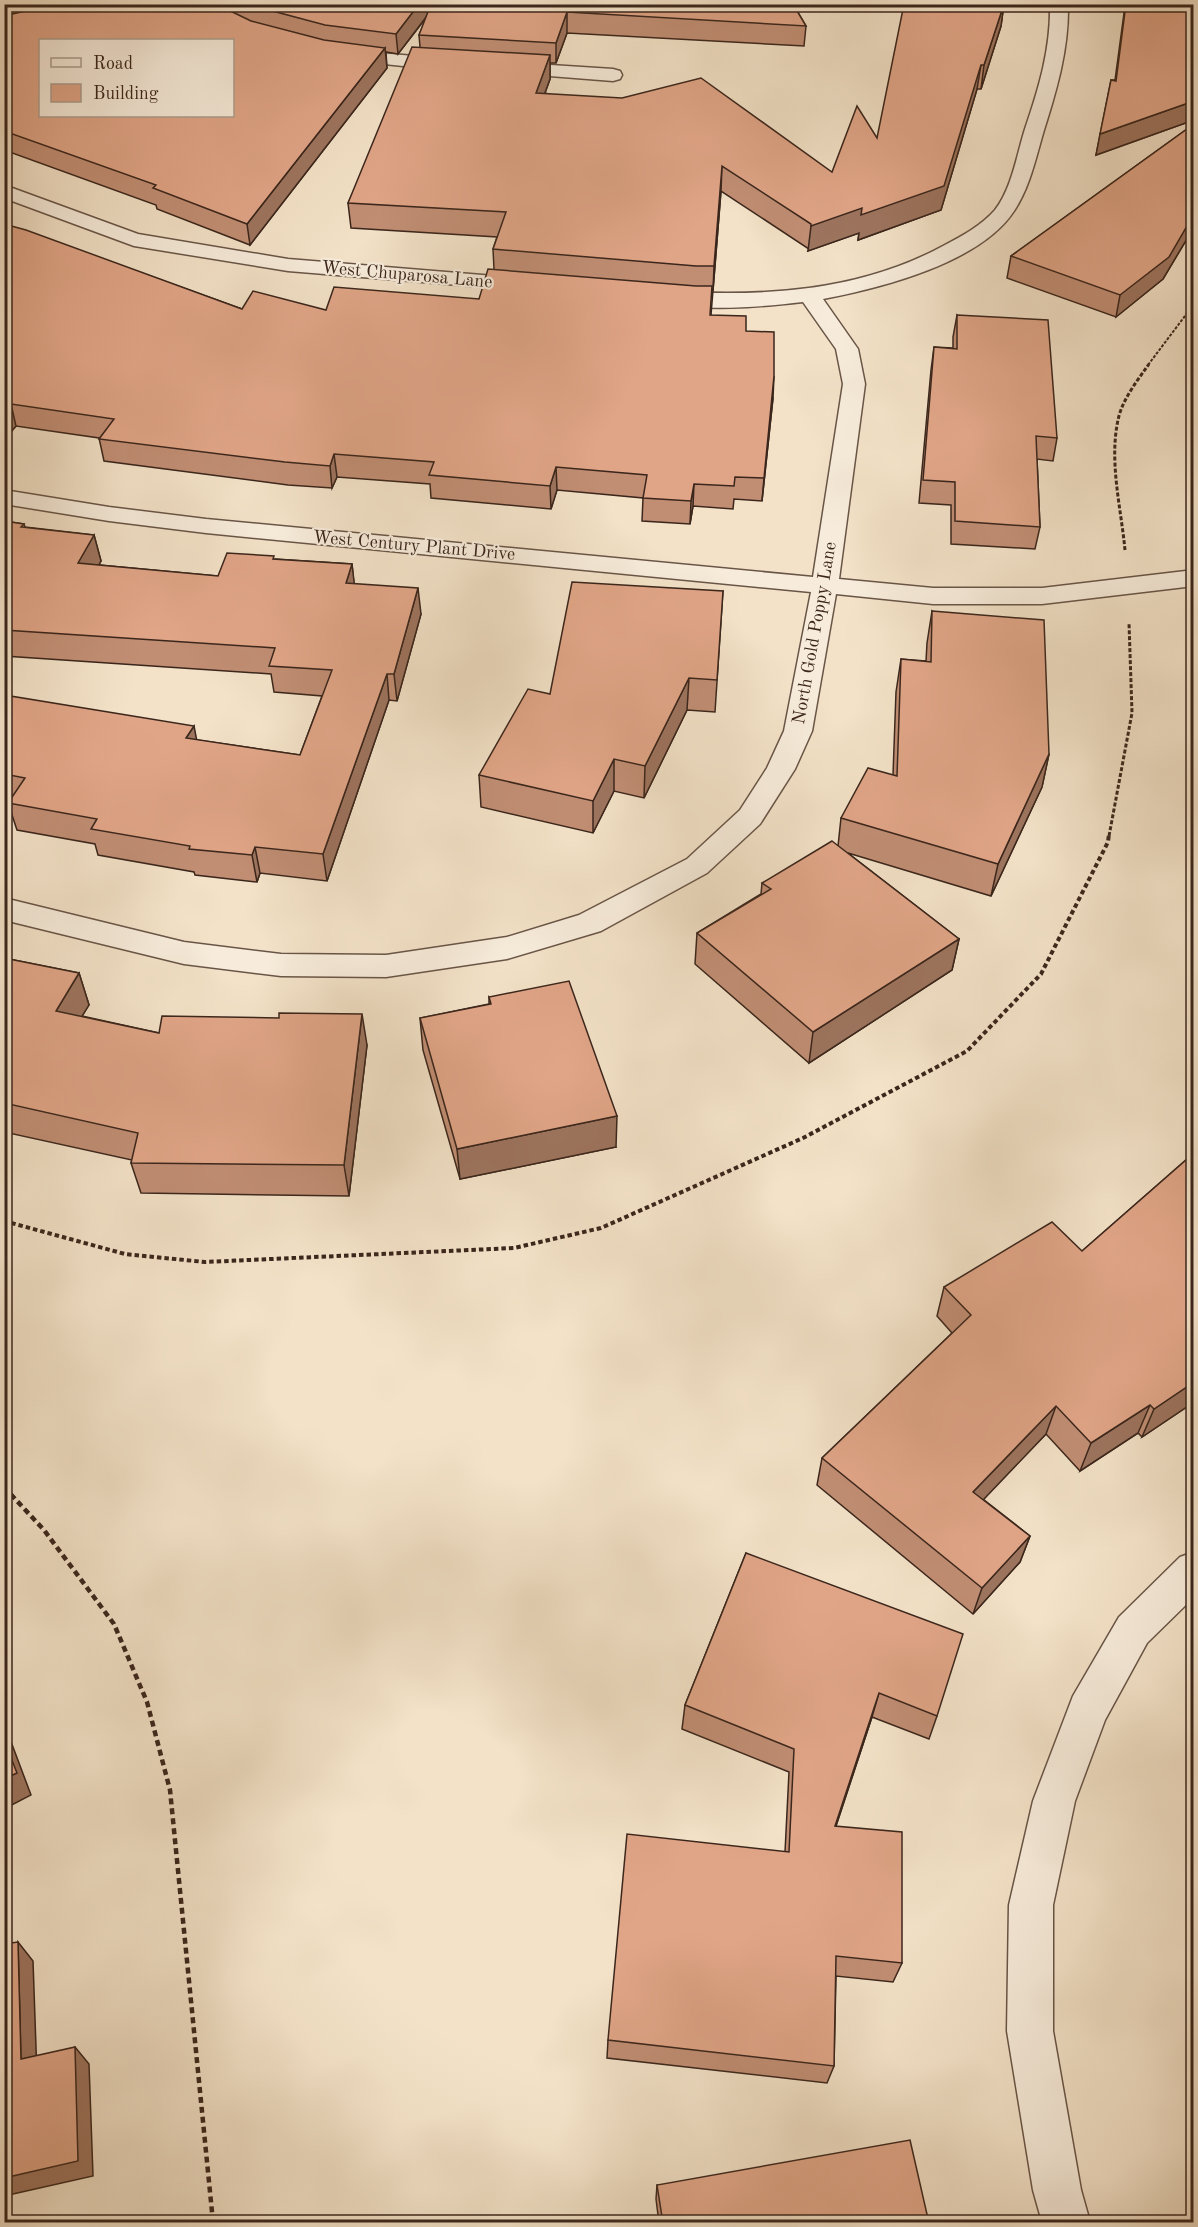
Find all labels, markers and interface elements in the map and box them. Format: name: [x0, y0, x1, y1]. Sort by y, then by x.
legend: [39, 39, 234, 117]
text: Road: [93, 55, 133, 73]
text: Building: [93, 85, 159, 103]
street label: West Chuparosa Lane: [321, 259, 493, 291]
street label: West Century Plant Drive: [312, 528, 516, 564]
street label: North Gold Poppy Lane: [790, 540, 840, 726]

